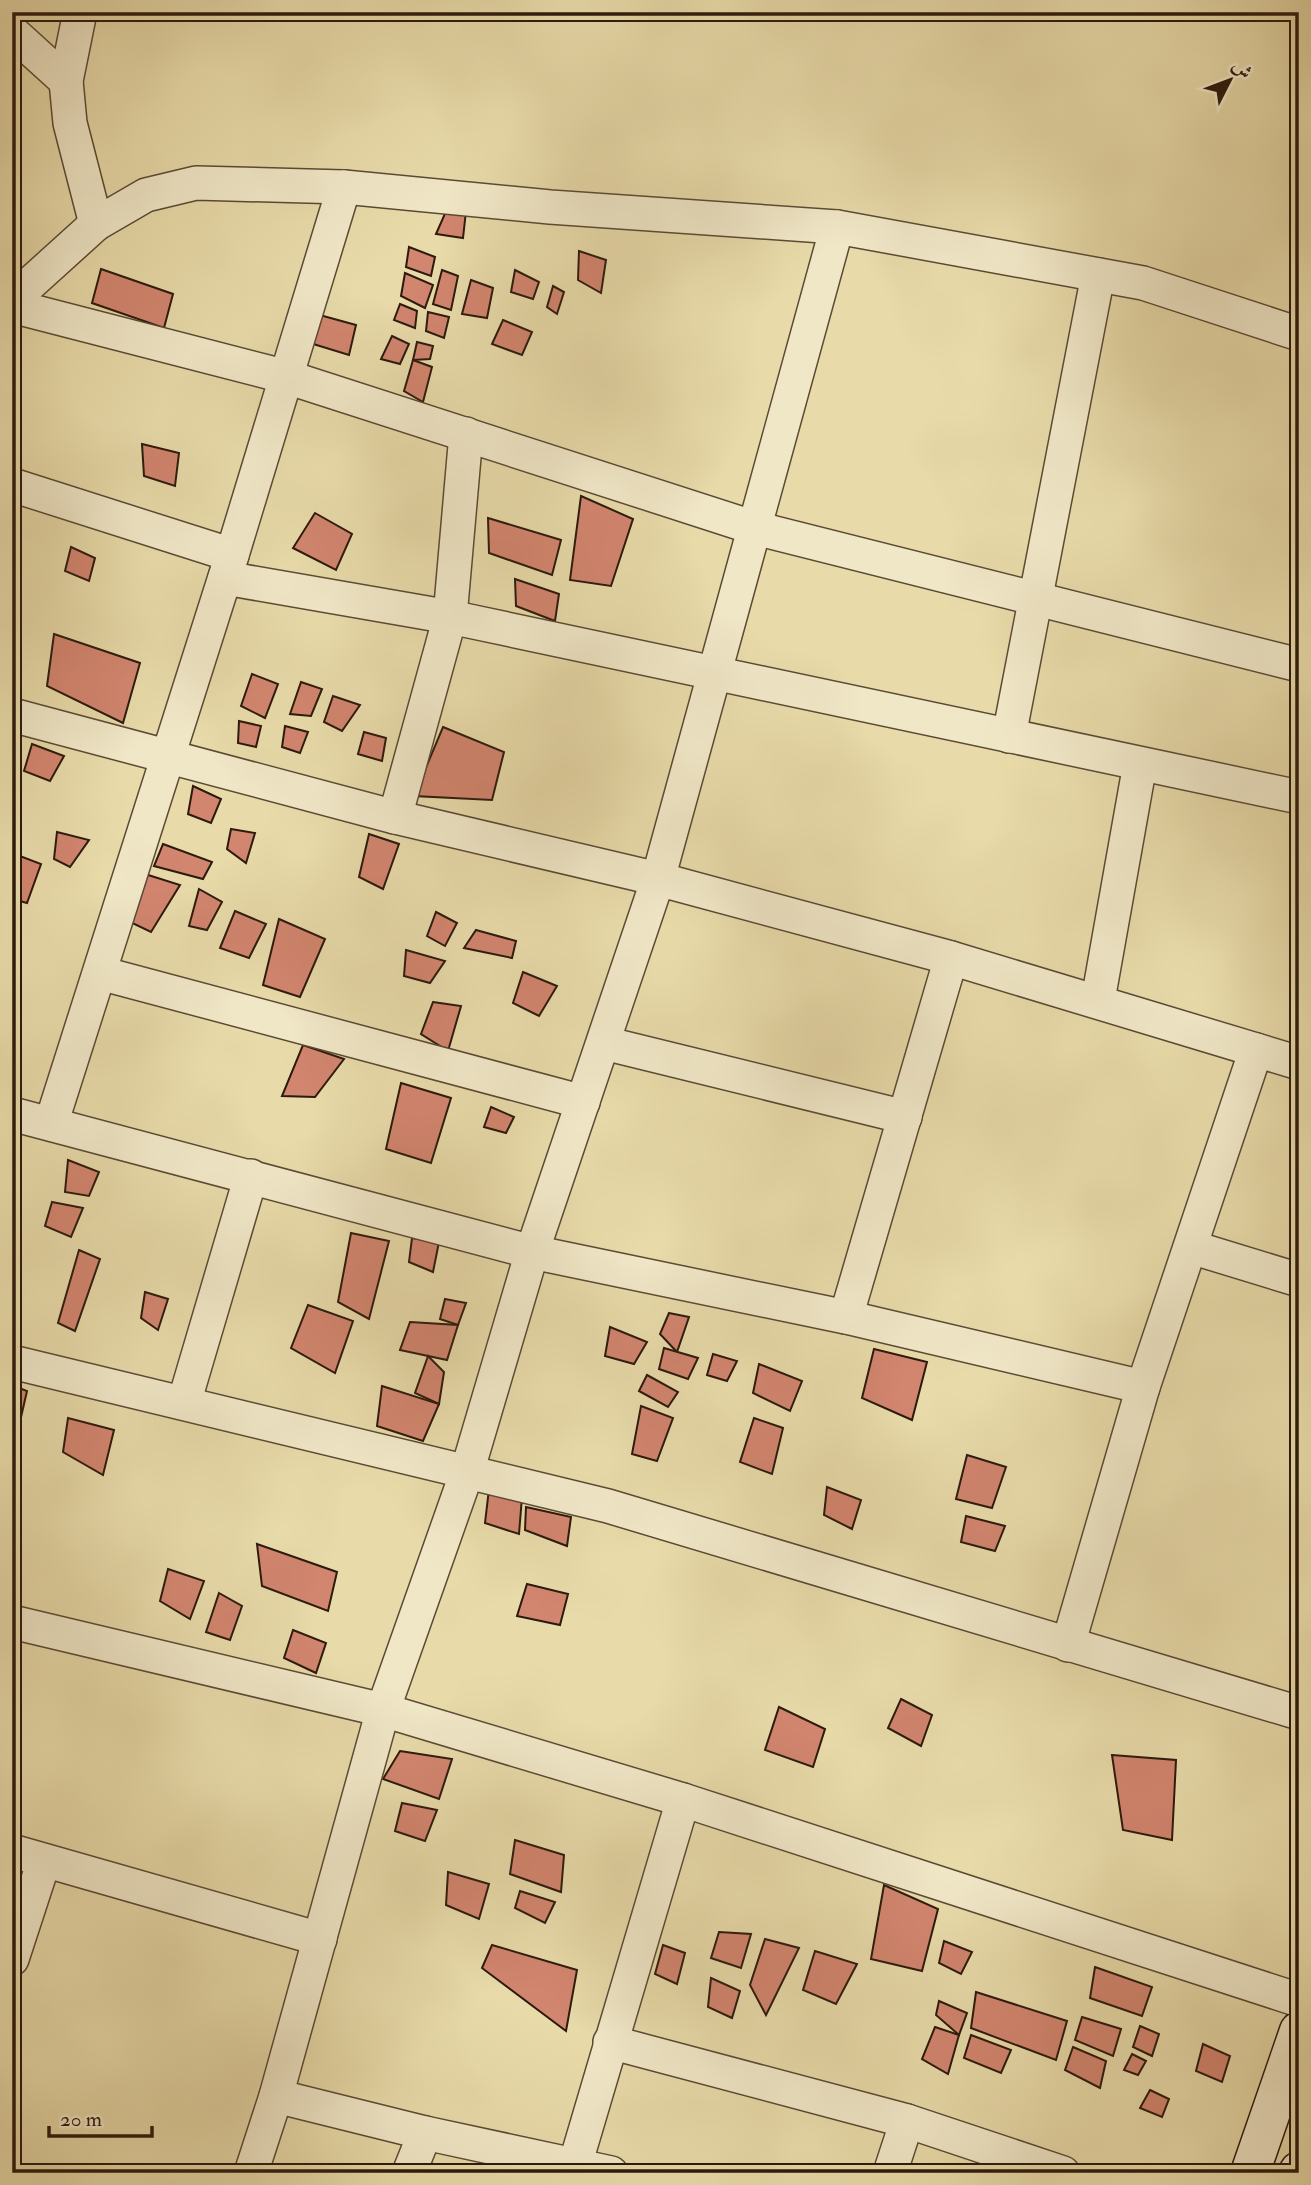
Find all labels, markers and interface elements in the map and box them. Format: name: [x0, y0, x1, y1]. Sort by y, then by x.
north arrow: [1196, 46, 1266, 116]
text: ش: [1227, 54, 1257, 84]
scale bar: [49, 2094, 152, 2138]
text: 20 m: [60, 2106, 102, 2133]

